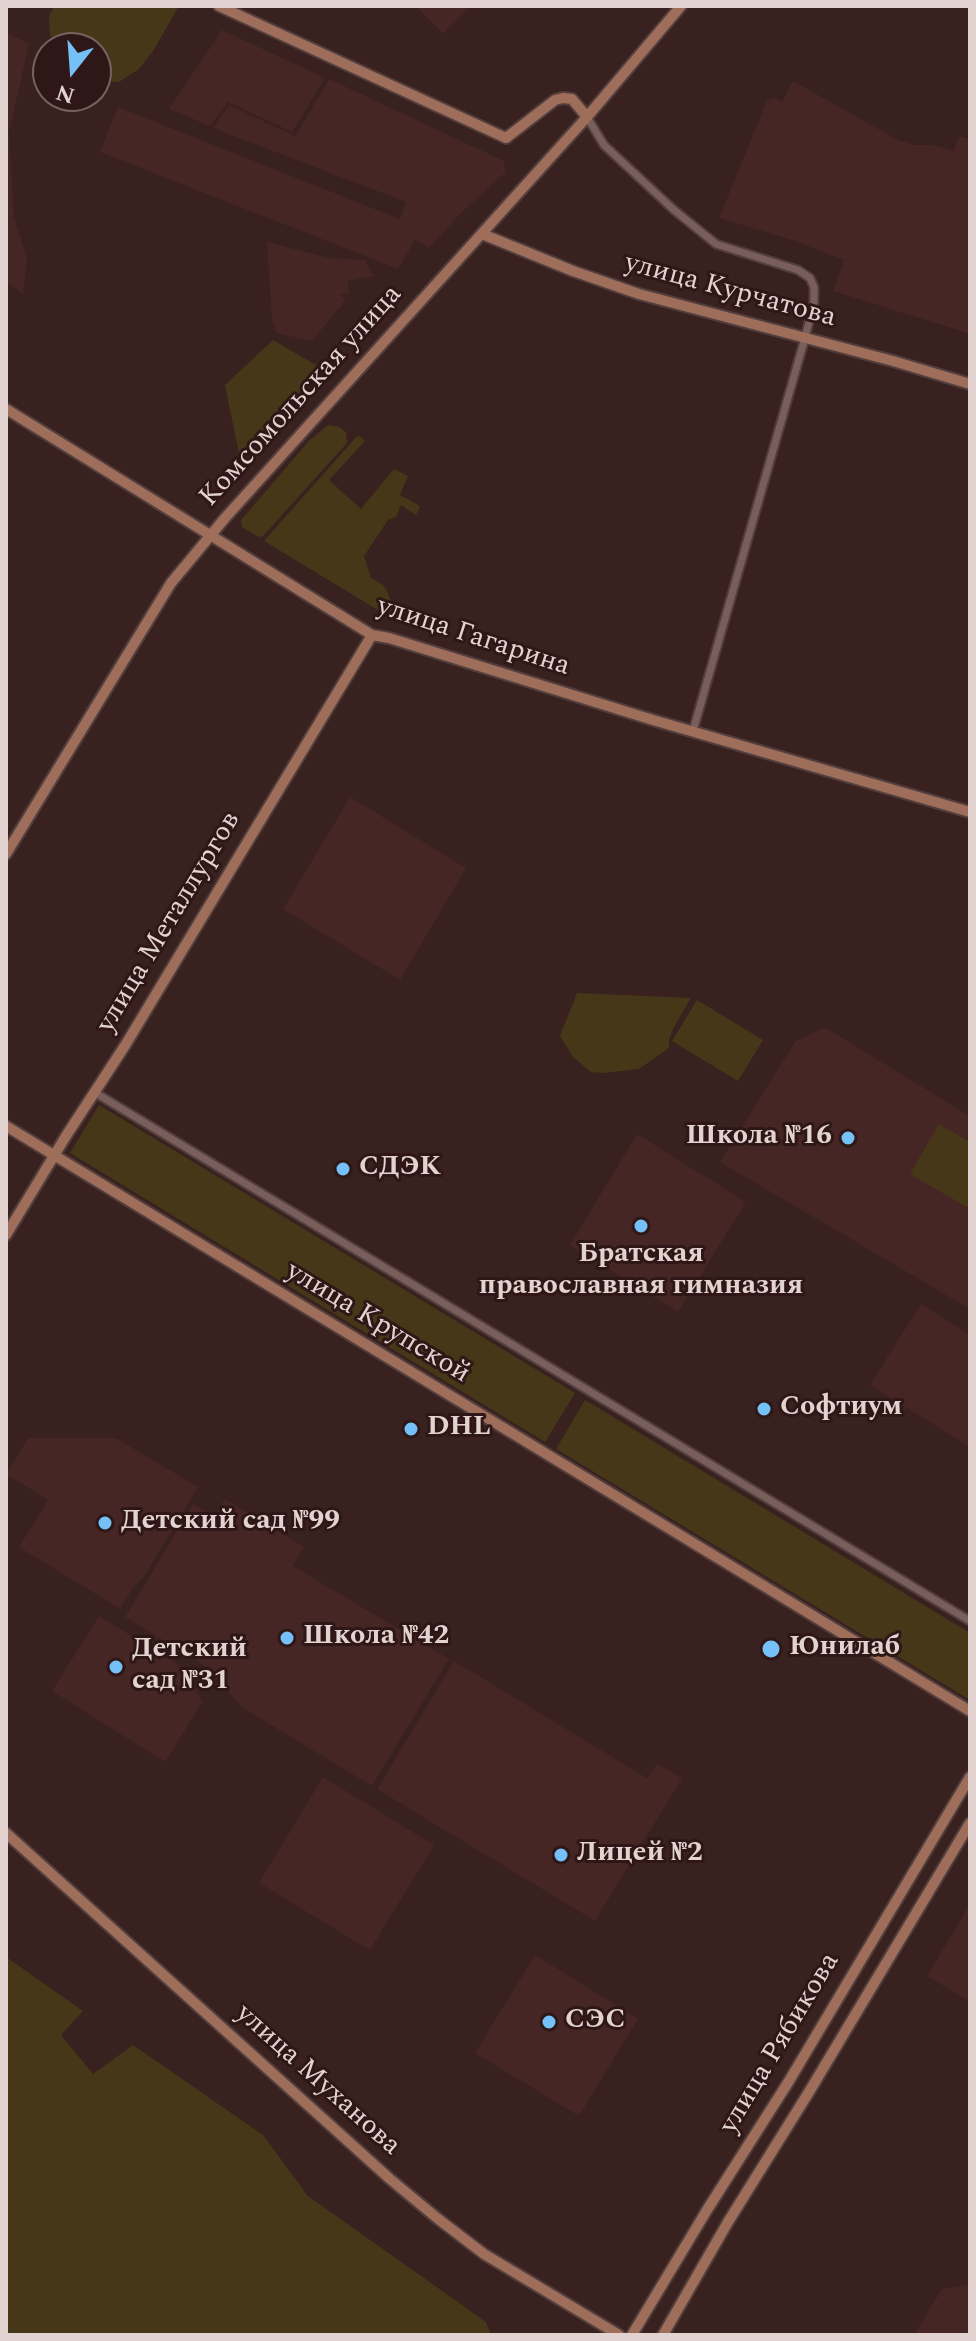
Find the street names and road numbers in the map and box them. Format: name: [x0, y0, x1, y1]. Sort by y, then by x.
street label: улица Курчатова: [621, 248, 839, 336]
street label: Комсомольская улица: [194, 279, 410, 515]
street label: улица Гагарина: [372, 591, 574, 685]
street label: улица Металлургов: [91, 807, 249, 1039]
street label: улица Крупской: [279, 1256, 475, 1392]
street label: улица Рябикова: [714, 1947, 848, 2141]
street label: улица Муханова: [228, 1998, 406, 2164]

